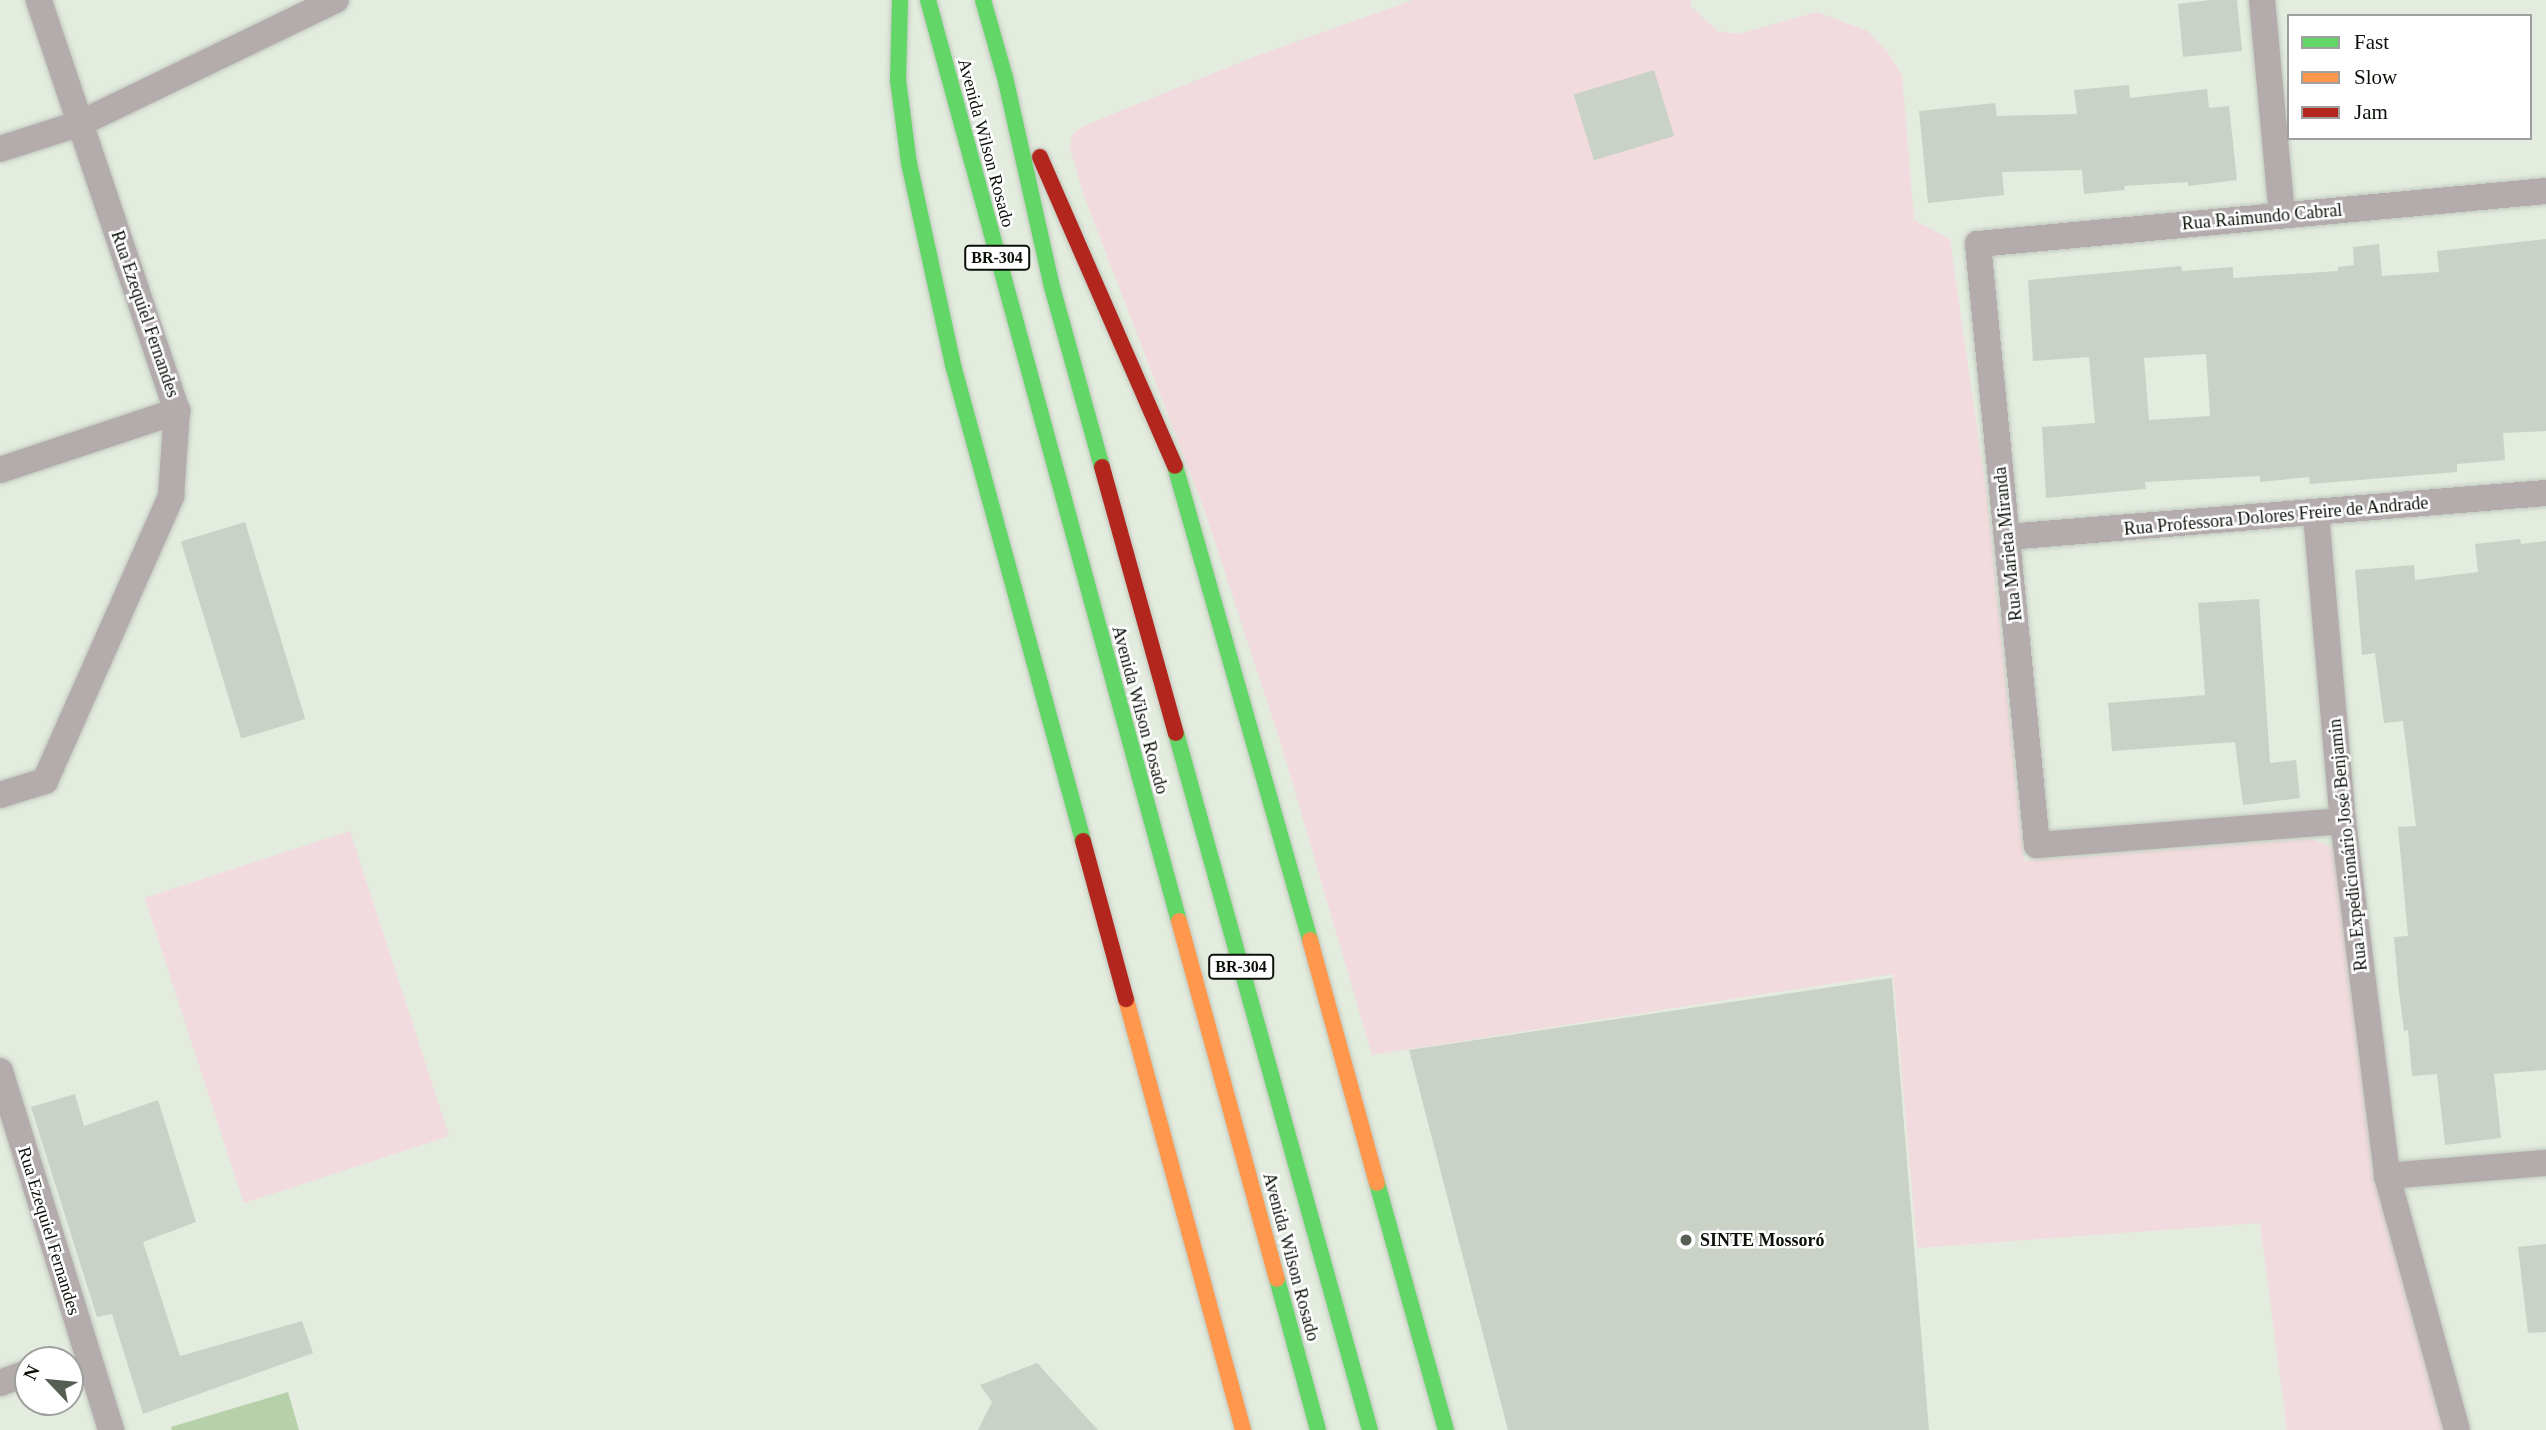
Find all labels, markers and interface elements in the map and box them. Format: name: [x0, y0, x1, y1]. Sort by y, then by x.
legend: [2287, 14, 2532, 140]
text: Fast: [2354, 30, 2389, 54]
street label: Avenida Wilson Rosado: [953, 56, 1019, 230]
text: Slow: [2354, 65, 2397, 89]
text: Jam: [2354, 100, 2388, 124]
street label: Rua Raimundo Cabral: [2181, 199, 2343, 235]
street label: Rua Ezequiel Fernandes: [106, 228, 184, 400]
road number: BR-304: [964, 246, 1030, 270]
street label: Rua Marieta Miranda: [1989, 466, 2027, 622]
street label: Rua Professora Dolores Freire de Andrade: [2122, 492, 2430, 540]
street label: Avenida Wilson Rosado: [1107, 623, 1173, 797]
street label: Rua Expedicionário José Benjamin: [2324, 718, 2372, 972]
road number: BR-304: [1208, 954, 1274, 979]
street label: Rua Ezequiel Fernandes: [13, 1144, 85, 1318]
street label: Avenida Wilson Rosado: [1258, 1170, 1324, 1344]
place label: SINTE Mossoró: [1700, 1229, 1825, 1251]
marker: SINTE Mossoró: [1678, 1232, 1694, 1248]
north arrow: [14, 1346, 84, 1416]
text: N: [19, 1362, 44, 1383]

